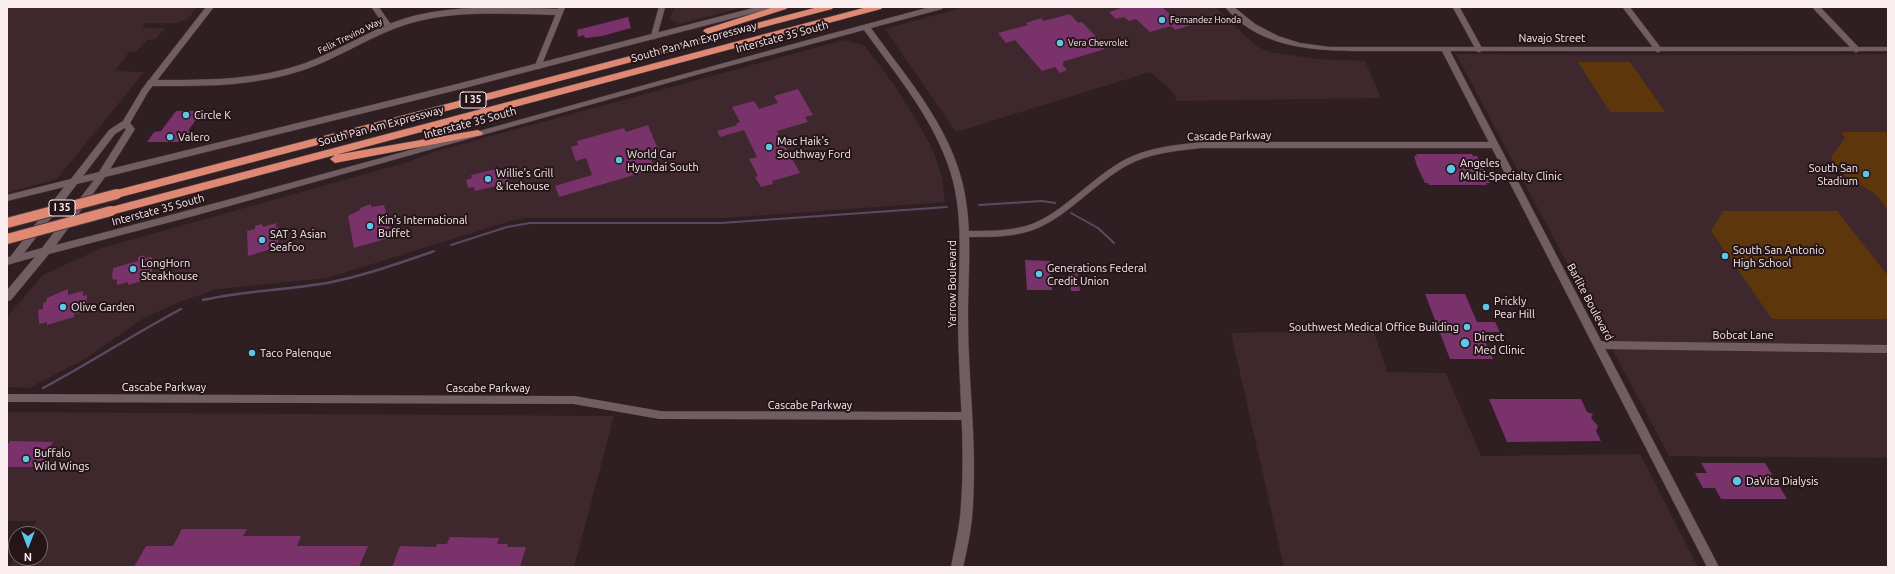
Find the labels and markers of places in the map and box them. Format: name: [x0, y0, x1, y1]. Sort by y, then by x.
marker: Fernandez Honda: [1157, 15, 1167, 25]
place label: Fernandez Honda: [1170, 15, 1241, 25]
marker: Vera Chevrolet: [1055, 38, 1065, 48]
place label: Vera Chevrolet: [1068, 38, 1128, 48]
place label: Circle K: [194, 108, 231, 122]
marker: Circle K: [181, 110, 191, 120]
place label: Valero: [178, 130, 210, 144]
marker: Valero: [165, 132, 175, 142]
place label: Mac Haik's Southway Ford: [777, 134, 851, 160]
marker: Mac Haik's Southway Ford: [764, 142, 774, 152]
place label: World Car Hyundai South: [627, 147, 699, 173]
marker: World Car Hyundai South: [614, 155, 624, 165]
place label: Angeles Multi-Specialty Clinic: [1460, 156, 1562, 182]
place label: South San Stadium: [1809, 161, 1858, 187]
marker: Angeles Multi-Specialty Clinic: [1445, 163, 1457, 175]
place label: Willie's Grill & Icehouse: [496, 166, 553, 192]
marker: South San Stadium: [1861, 169, 1871, 179]
marker: Willie's Grill & Icehouse: [483, 174, 493, 184]
place label: Kin's International Buffet: [378, 213, 467, 239]
marker: Kin's International Buffet: [365, 221, 375, 231]
place label: SAT 3 Asian Seafoo: [270, 227, 326, 253]
marker: SAT 3 Asian Seafoo: [257, 235, 267, 245]
place label: South San Antonio High School: [1733, 243, 1824, 269]
marker: South San Antonio High School: [1720, 251, 1730, 261]
place label: LongHorn Steakhouse: [141, 256, 198, 282]
place label: Generations Federal Credit Union: [1047, 261, 1147, 287]
marker: LongHorn Steakhouse: [128, 264, 138, 274]
marker: Generations Federal Credit Union: [1034, 269, 1044, 279]
place label: Prickly Pear Hill: [1494, 294, 1535, 320]
place label: Olive Garden: [71, 300, 135, 314]
marker: Olive Garden: [58, 302, 68, 312]
marker: Prickly Pear Hill: [1481, 302, 1491, 312]
place label: Southwest Medical Office Building: [1289, 320, 1459, 334]
marker: Southwest Medical Office Building: [1462, 322, 1472, 332]
place label: Direct Med Clinic: [1474, 330, 1525, 356]
marker: Direct Med Clinic: [1459, 337, 1471, 349]
place label: Taco Palenque: [260, 346, 332, 360]
marker: Taco Palenque: [247, 348, 257, 358]
place label: Buffalo Wild Wings: [34, 446, 89, 472]
marker: Buffalo Wild Wings: [21, 454, 31, 464]
place label: DaVita Dialysis: [1746, 474, 1818, 488]
marker: DaVita Dialysis: [1731, 475, 1743, 487]

